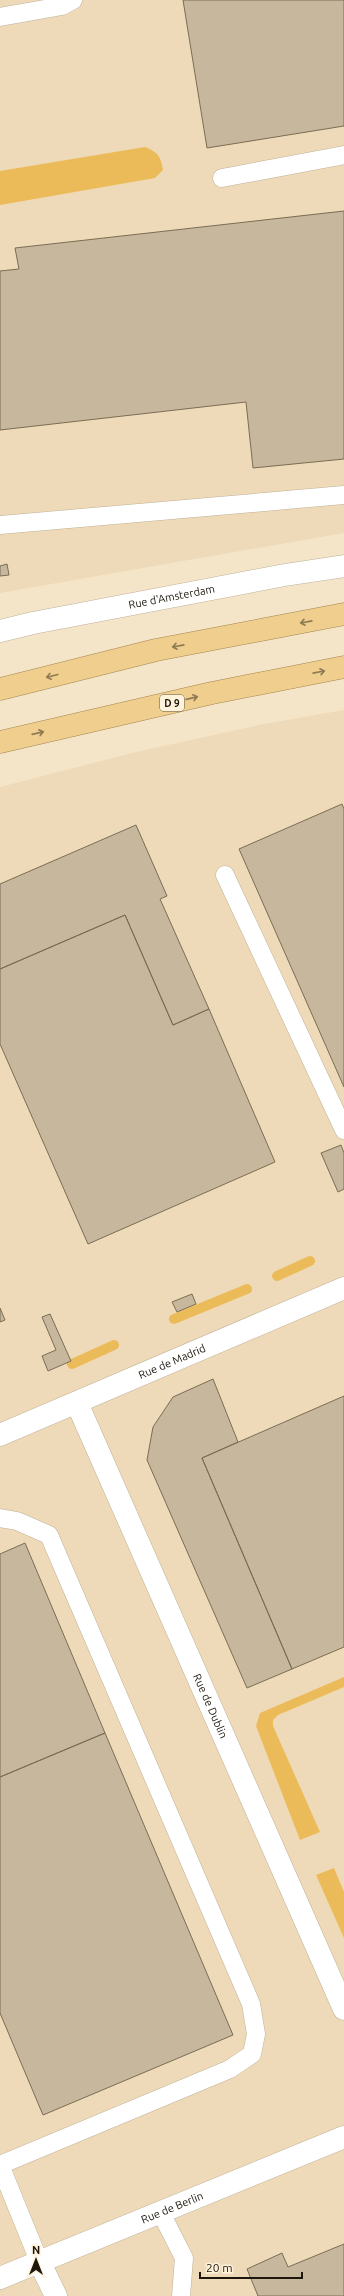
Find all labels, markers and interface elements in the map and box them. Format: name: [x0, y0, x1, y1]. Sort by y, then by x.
street label: Rue d'Amsterdam: [127, 583, 216, 611]
one-way arrow: [300, 618, 313, 626]
one-way arrow: [172, 642, 185, 650]
one-way arrow: [313, 668, 326, 676]
one-way arrow: [45, 673, 58, 680]
one-way arrow: [185, 694, 198, 701]
road number: D 9: [160, 695, 184, 711]
one-way arrow: [31, 729, 44, 737]
street label: Rue de Madrid: [137, 1342, 207, 1381]
street label: Rue de Dublin: [191, 1672, 230, 1740]
street label: Rue de Berlin: [139, 2189, 205, 2226]
north arrow: [16, 2240, 56, 2280]
text: N: [32, 2244, 40, 2256]
scale bar: [200, 2254, 302, 2280]
text: 20 m: [206, 2261, 233, 2274]

